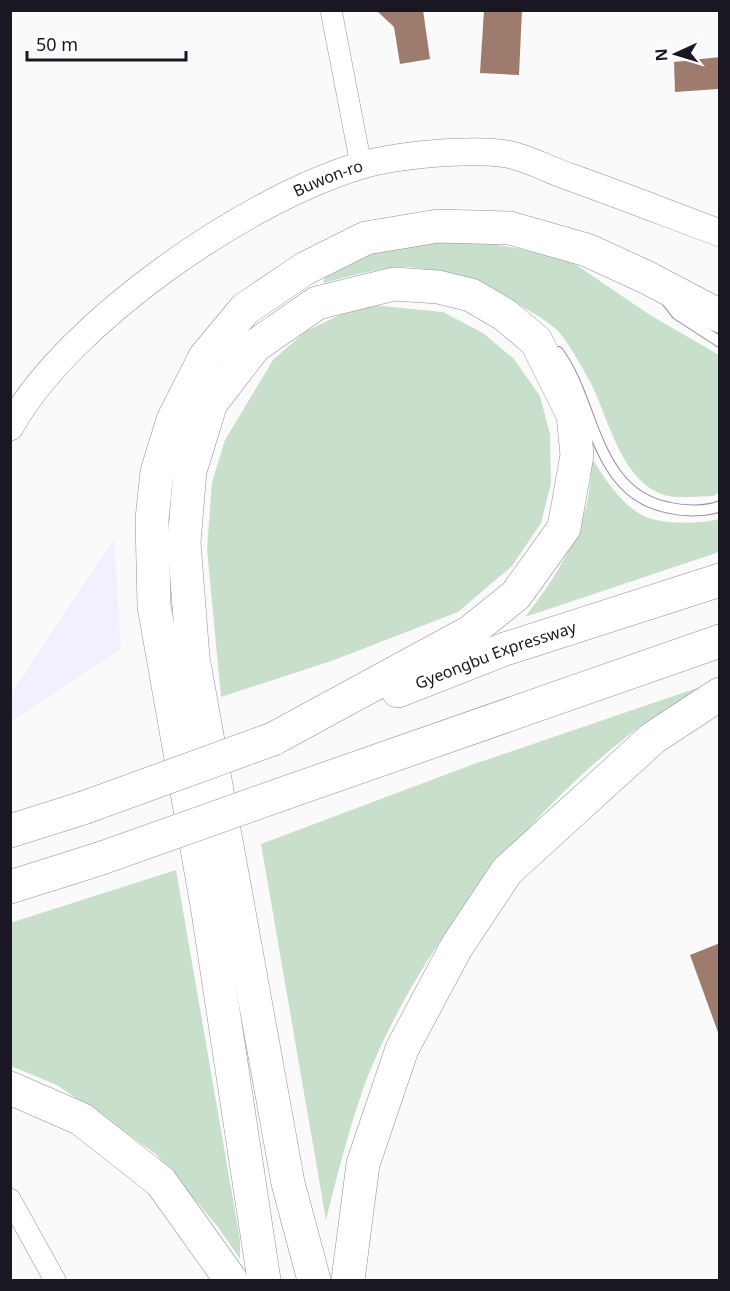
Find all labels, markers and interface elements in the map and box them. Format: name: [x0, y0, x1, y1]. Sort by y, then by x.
scale bar: [27, 24, 186, 62]
north arrow: [646, 24, 706, 84]
text: 50 m: [36, 32, 78, 56]
text: N: [650, 48, 672, 62]
street label: Buwon-ro: [289, 154, 366, 202]
street label: Gyeongbu Expressway: [412, 616, 580, 694]

